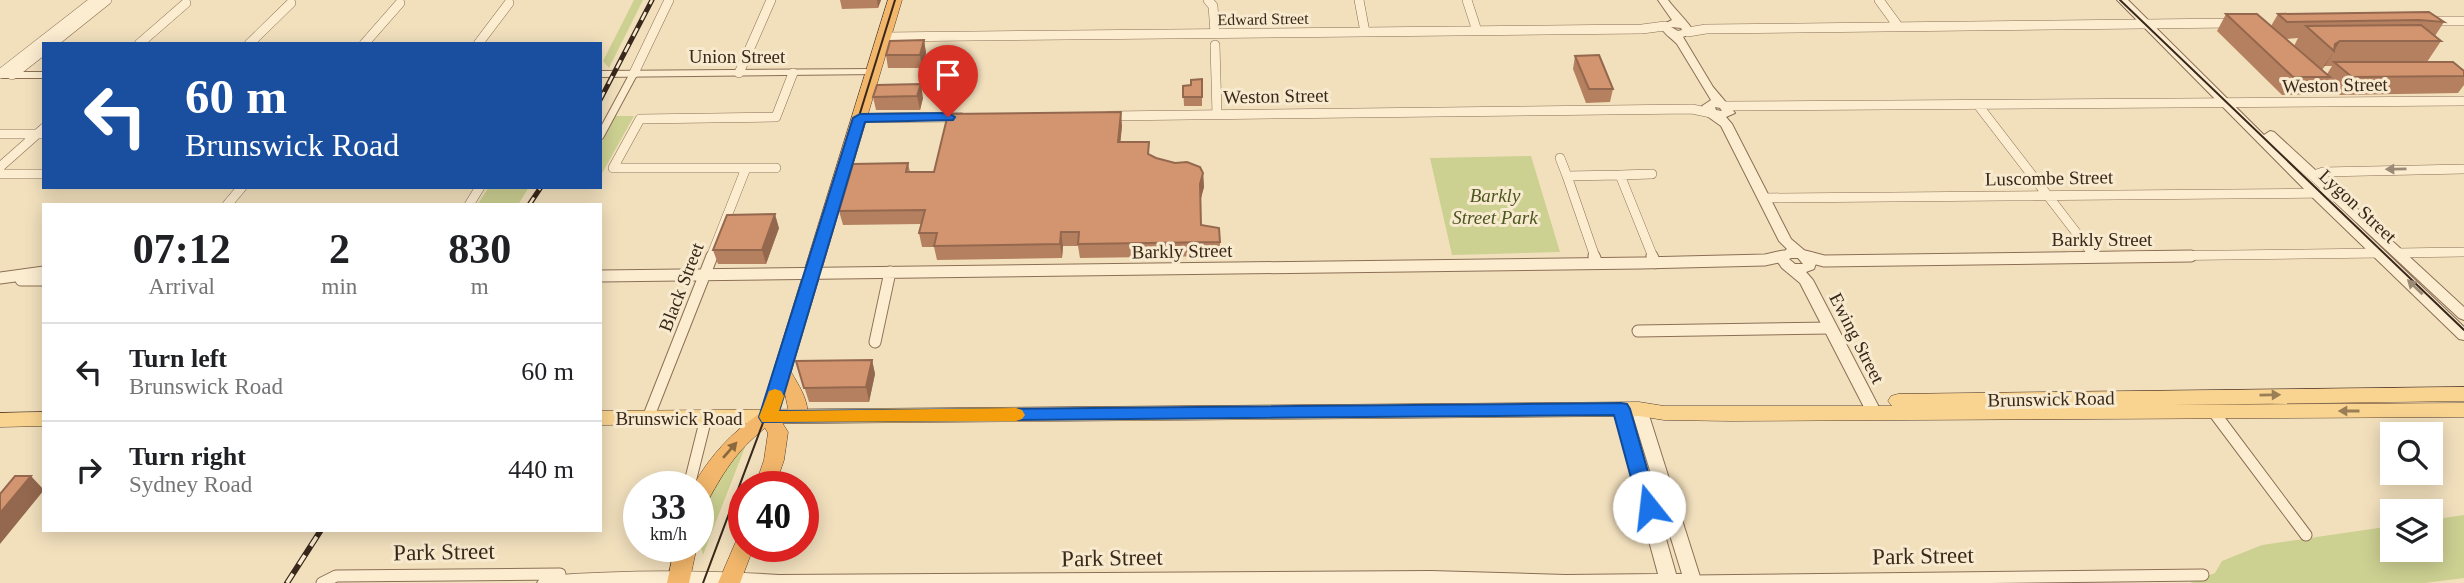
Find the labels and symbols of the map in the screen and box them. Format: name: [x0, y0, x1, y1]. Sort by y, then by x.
street label: Edward Street: [1217, 10, 1309, 28]
pin: [918, 45, 978, 117]
street label: Union Street: [689, 46, 786, 67]
street label: Weston Street: [2282, 74, 2389, 96]
street label: Weston Street: [1223, 85, 1330, 107]
one-way arrow: [2385, 164, 2407, 175]
street label: Lygon Street: [2315, 165, 2401, 247]
street label: Luscombe Street: [1985, 166, 2114, 190]
park label: Barkly Street Park: [1452, 185, 1538, 228]
street label: Barkly Street: [2052, 229, 2153, 250]
street label: Black Street: [654, 239, 708, 334]
street label: Barkly Street: [1131, 240, 1233, 262]
one-way arrow: [2407, 280, 2424, 296]
street label: Ewing Street: [1825, 289, 1889, 387]
street label: Brunswick Road: [1987, 387, 2115, 411]
one-way arrow: [2260, 390, 2282, 401]
one-way arrow: [2338, 405, 2360, 417]
street label: Brunswick Road: [615, 408, 743, 429]
one-way arrow: [722, 442, 737, 459]
position arrow: [1612, 470, 1686, 544]
speed limit sign: 40: [728, 471, 819, 562]
street label: Park Street: [393, 539, 496, 565]
street label: Park Street: [1872, 543, 1975, 569]
street label: Park Street: [1061, 545, 1164, 571]

